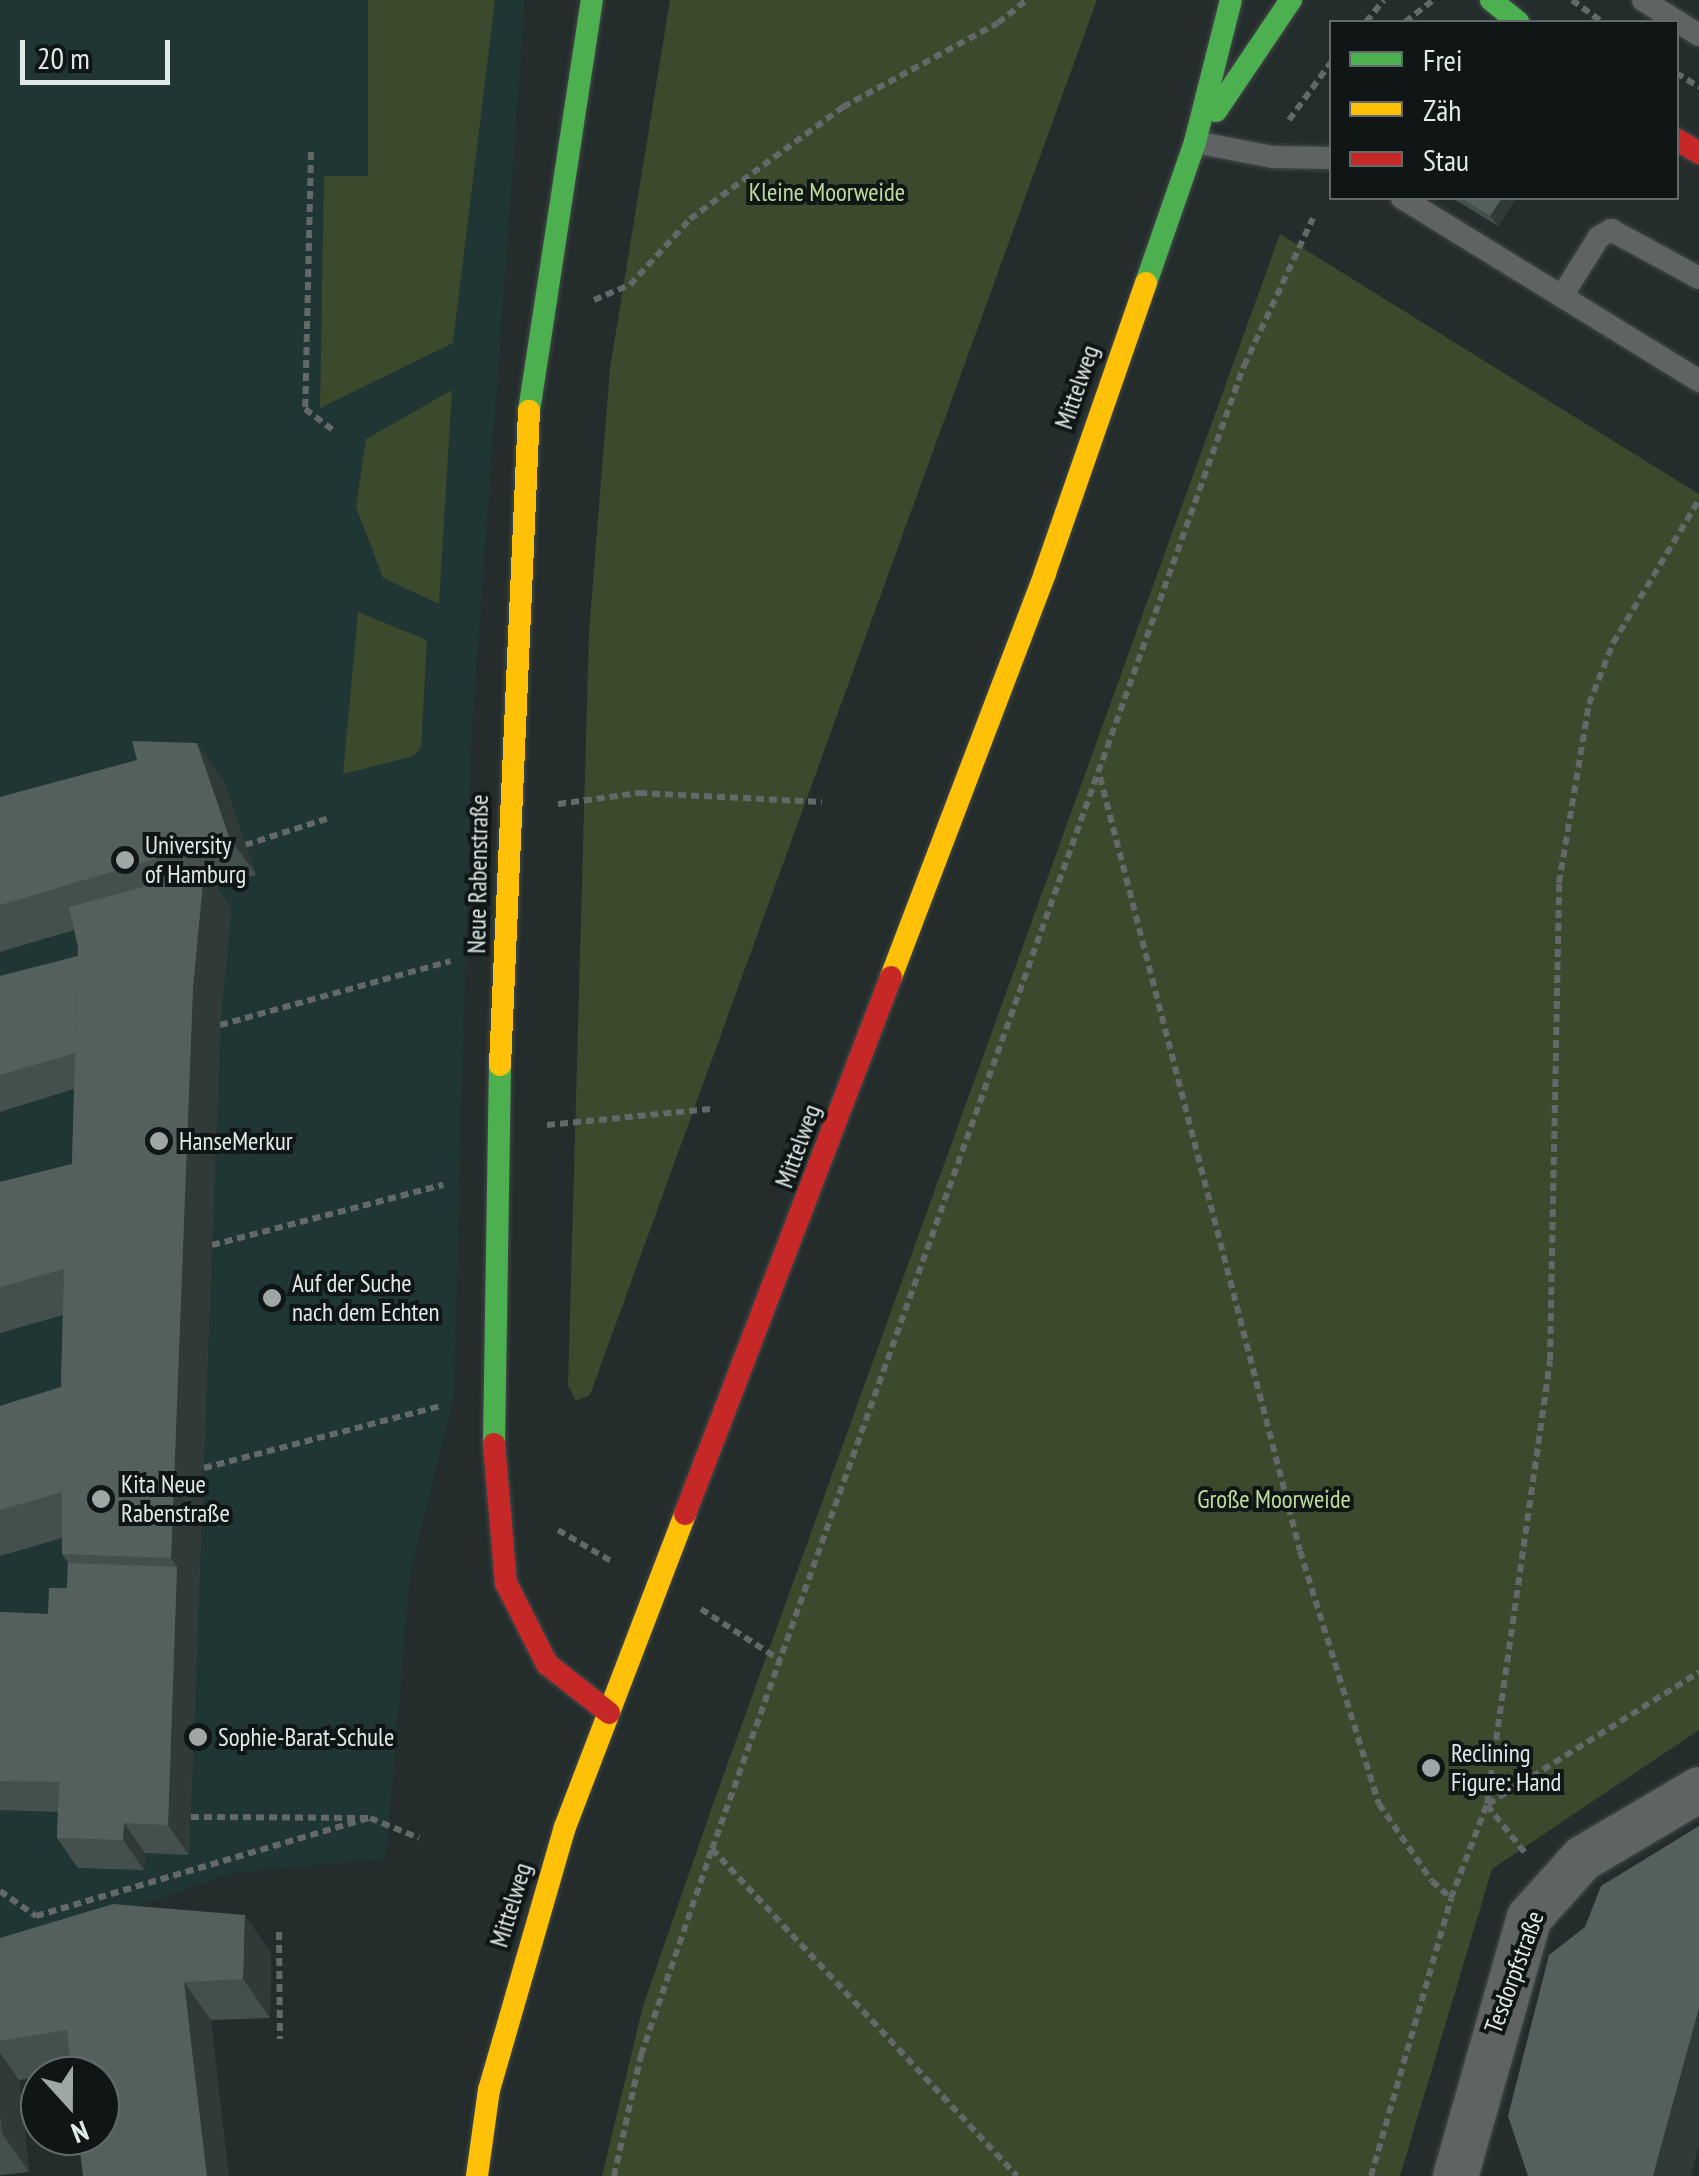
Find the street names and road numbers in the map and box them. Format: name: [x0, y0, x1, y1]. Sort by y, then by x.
street label: Mittelweg: [1049, 341, 1105, 433]
street label: Neue Rabenstraße: [462, 794, 494, 954]
street label: Mittelweg: [769, 1100, 827, 1192]
street label: Mittelweg: [484, 1859, 538, 1951]
street label: Tesdorpfstraße: [1478, 1907, 1550, 2037]

